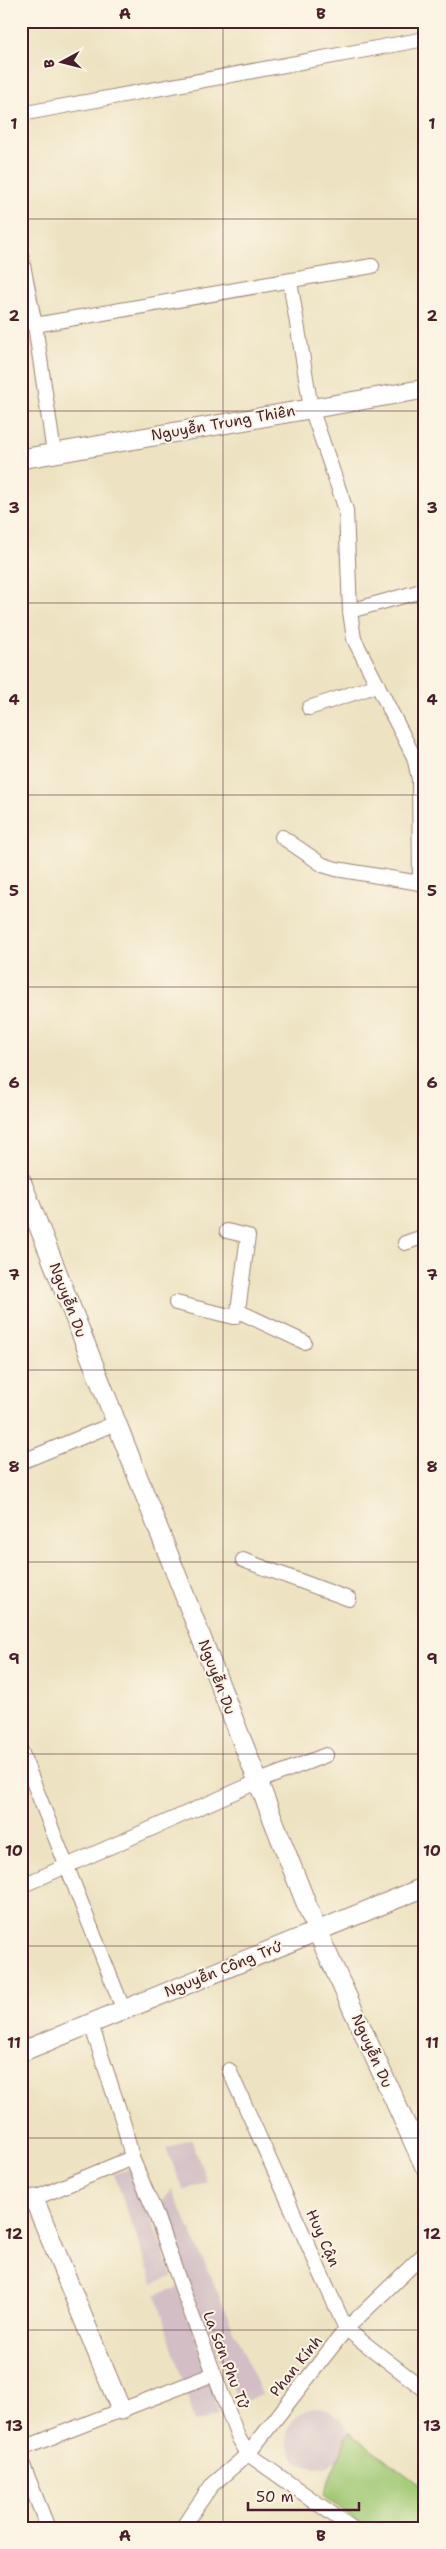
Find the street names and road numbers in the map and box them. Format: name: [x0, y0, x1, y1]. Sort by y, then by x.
street label: Nguyễn Trung Thiên: [149, 400, 297, 446]
street label: Nguyễn Du: [45, 1260, 91, 1340]
street label: Nguyễn Du: [194, 1637, 240, 1717]
street label: Nguyễn Công Trứ: [161, 1936, 285, 2002]
street label: Nguyễn Du: [347, 2011, 397, 2091]
street label: Huy Cận: [301, 2206, 345, 2270]
street label: La Sơn Phu Tử: [198, 2308, 254, 2412]
street label: Phan Kính: [265, 2331, 327, 2401]

